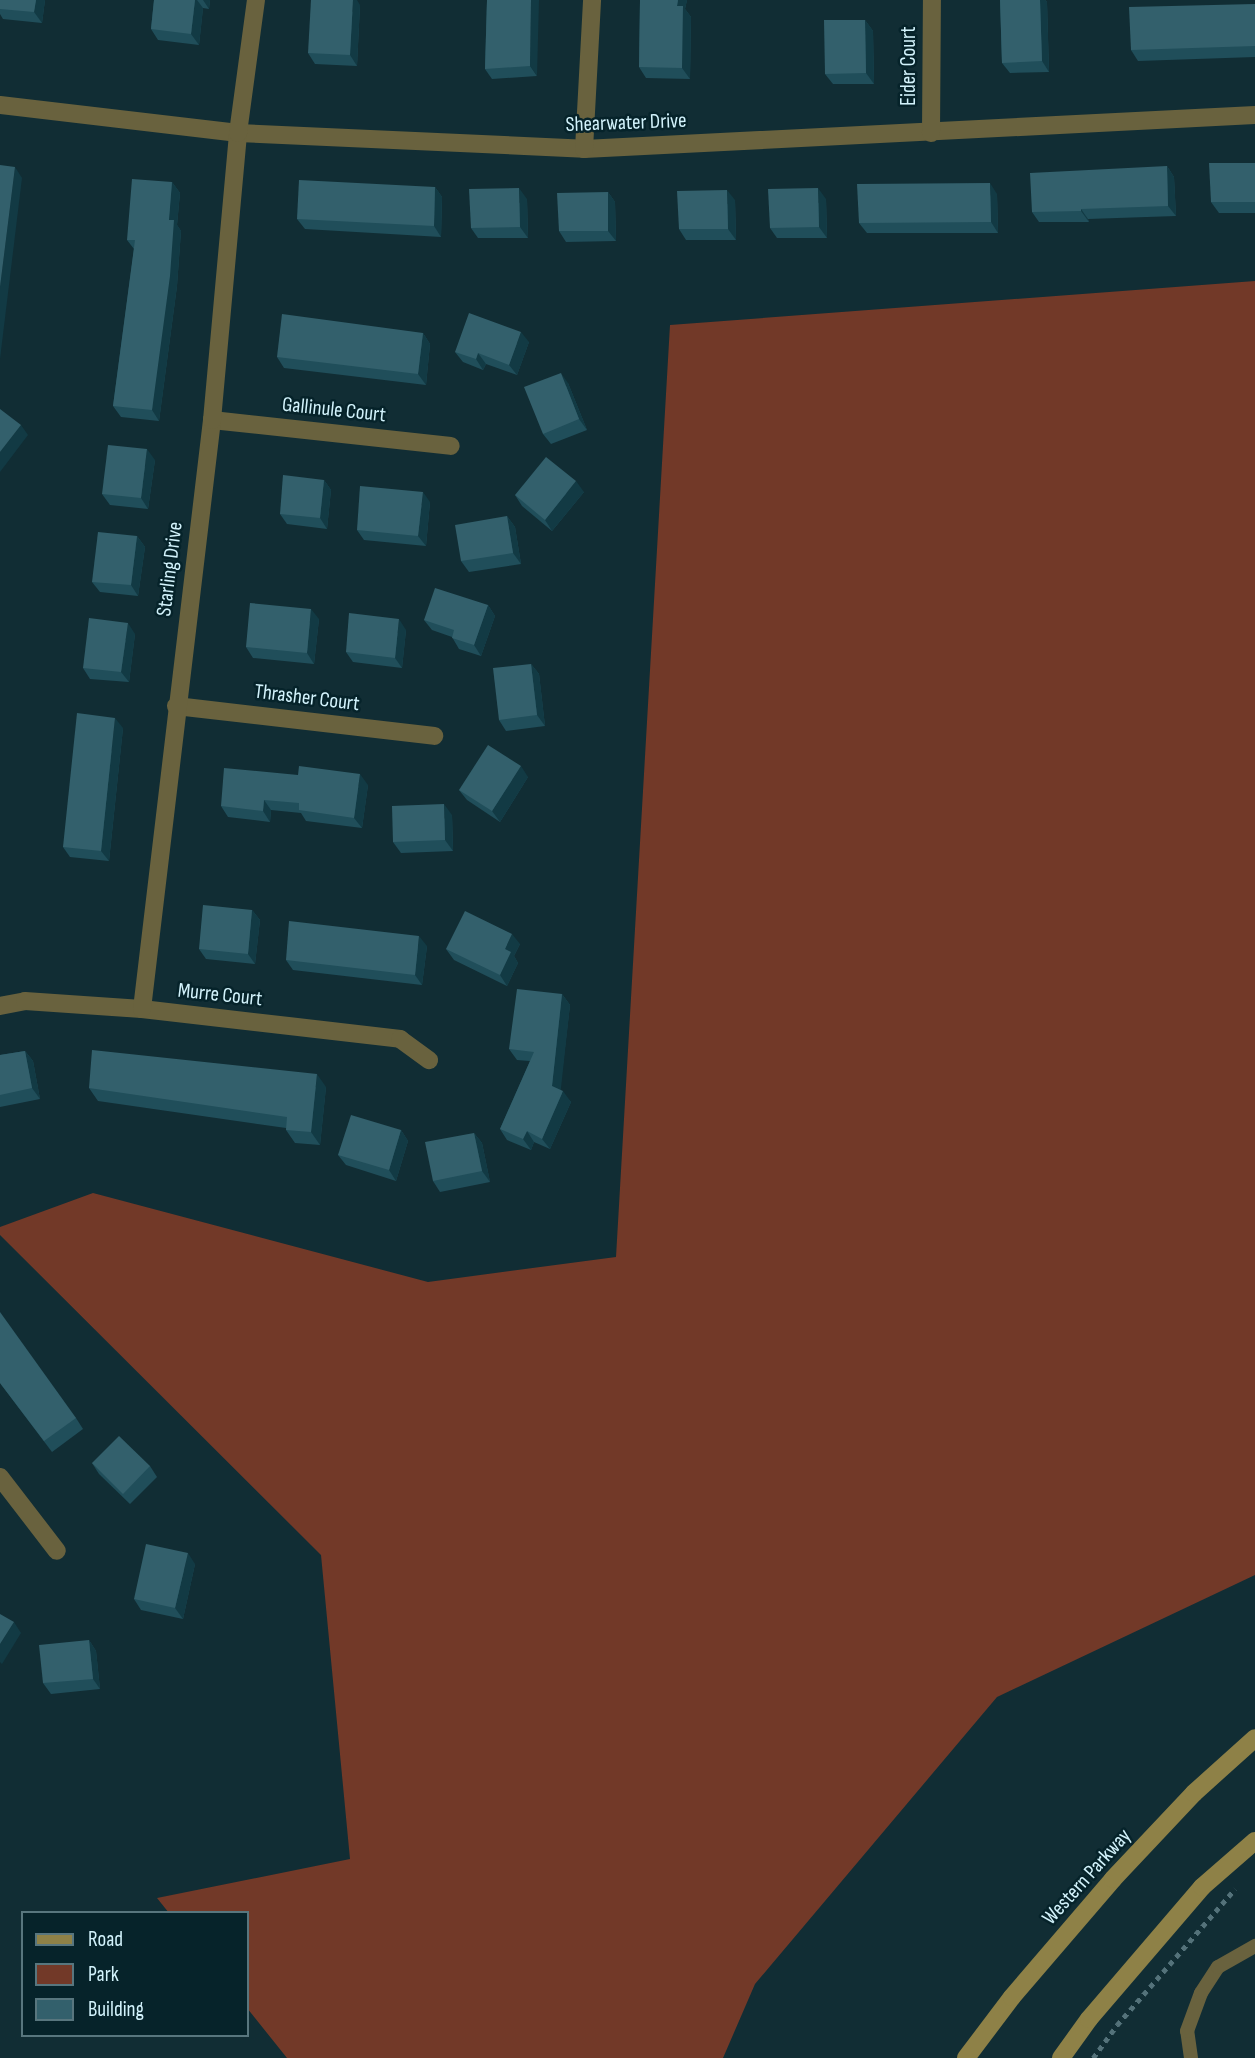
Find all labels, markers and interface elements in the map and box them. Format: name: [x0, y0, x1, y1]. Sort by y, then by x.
street label: Eider Court: [896, 26, 922, 106]
street label: Shearwater Drive: [565, 108, 687, 138]
street label: Gallinule Court: [281, 392, 387, 428]
street label: Starling Drive: [152, 520, 188, 618]
street label: Thrasher Court: [253, 679, 361, 717]
street label: Murre Court: [176, 978, 264, 1012]
street label: Western Parkway: [1037, 1824, 1137, 1930]
legend: [21, 1911, 248, 2037]
text: Road: [88, 1927, 123, 1952]
text: Park: [88, 1962, 119, 1987]
text: Building: [88, 1997, 144, 2022]

